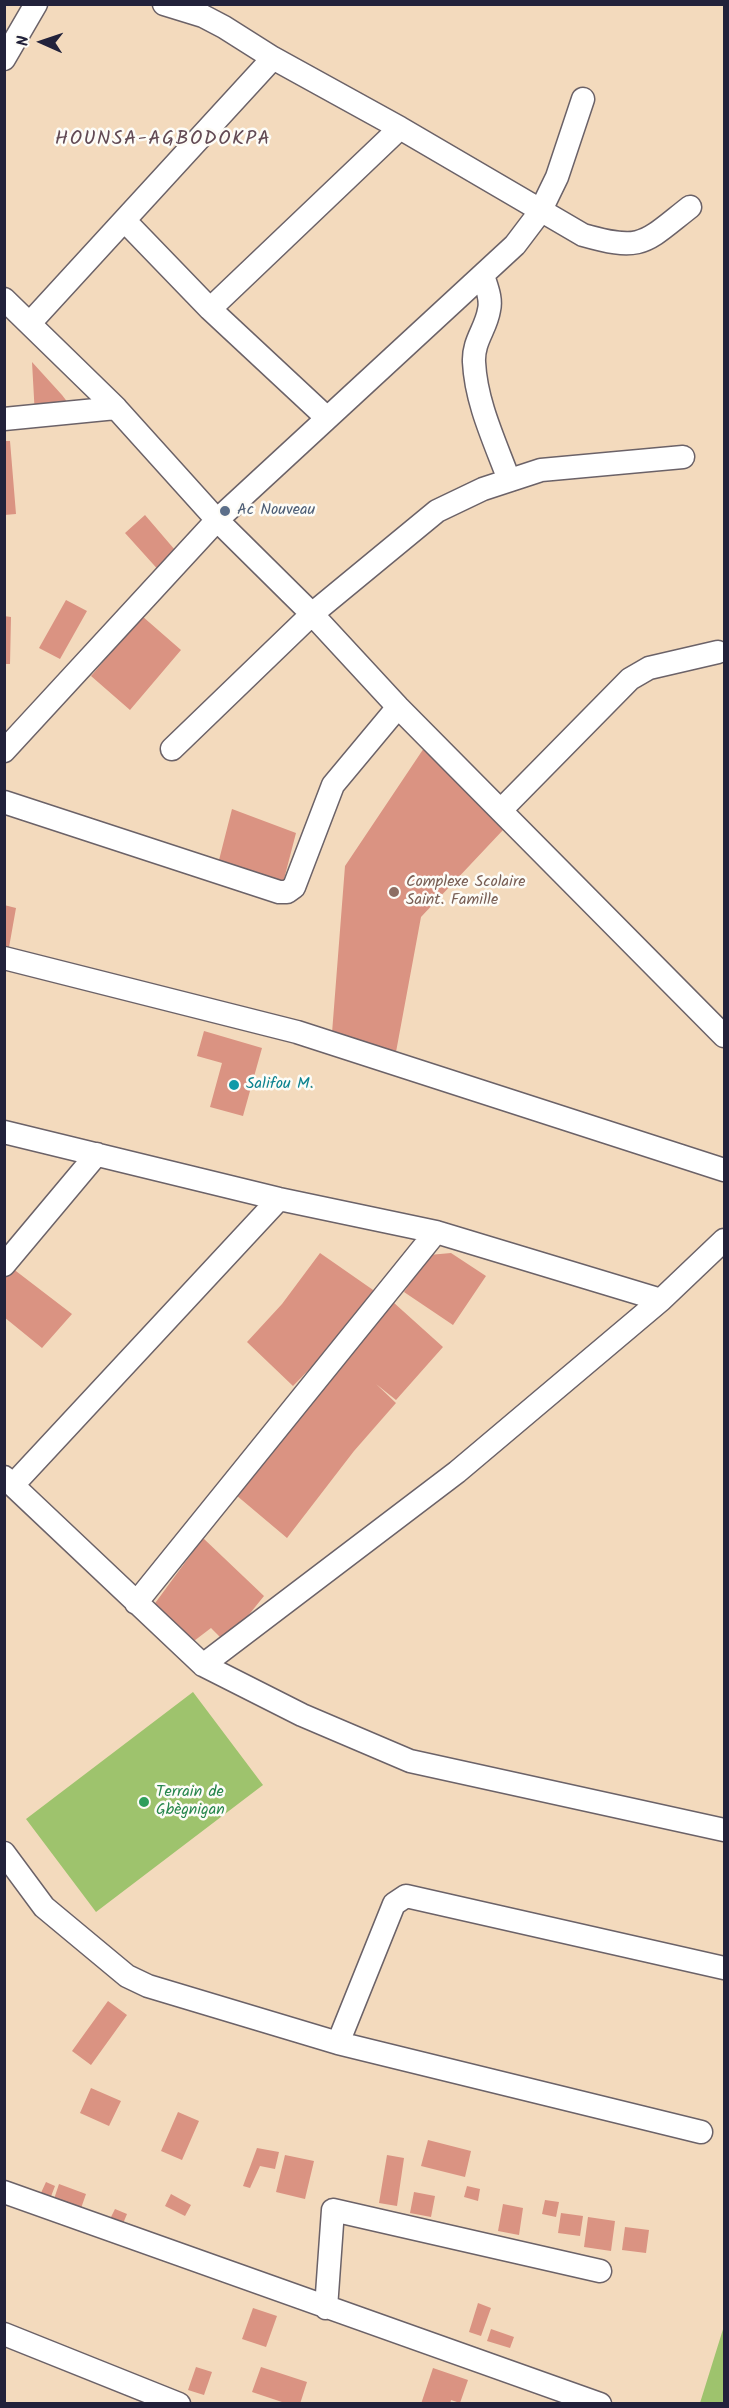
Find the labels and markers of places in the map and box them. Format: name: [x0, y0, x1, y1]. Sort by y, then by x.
place label: Ac Nouveau: [237, 501, 315, 521]
marker: Ac Nouveau: [218, 504, 232, 518]
place label: Complexe Scolaire Saint. Famille: [406, 873, 525, 911]
marker: Complexe Scolaire Saint. Famille: [387, 885, 401, 899]
place label: Salifou M.: [246, 1075, 314, 1095]
marker: Salifou M.: [227, 1078, 241, 1092]
place label: Terrain de Gbègnigan: [156, 1783, 225, 1821]
marker: Terrain de Gbègnigan: [137, 1795, 151, 1809]

